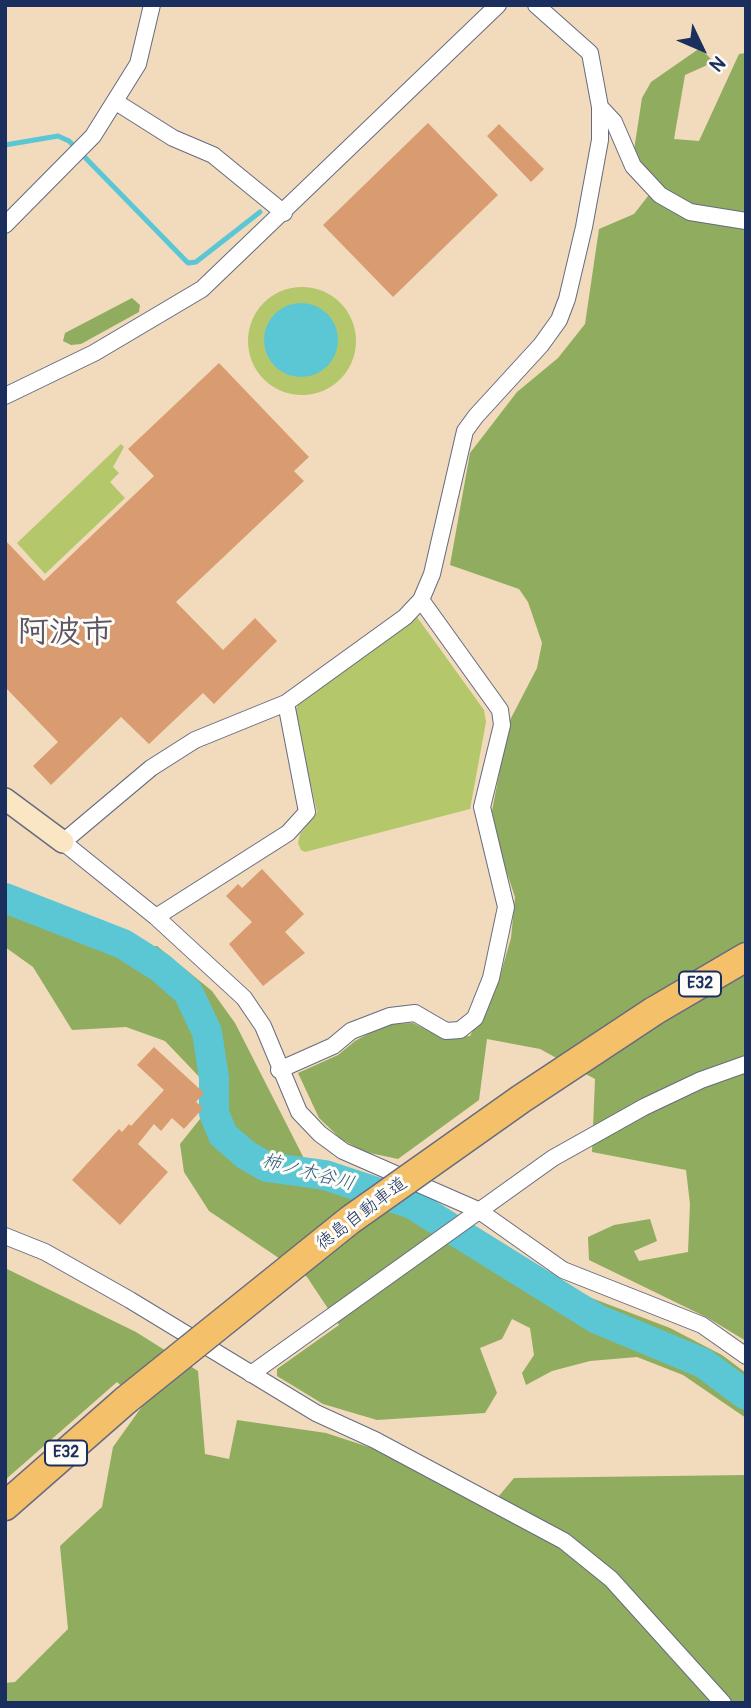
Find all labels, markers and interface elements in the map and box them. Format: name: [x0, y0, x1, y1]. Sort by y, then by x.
north arrow: [667, 14, 737, 84]
text: N: [704, 51, 730, 77]
district label: 阿波市: [17, 615, 113, 653]
road number: E32: [679, 972, 721, 996]
water label: 柿ノ木谷川: [259, 1150, 357, 1196]
street label: 徳島自動車道: [312, 1173, 412, 1255]
road number: E32: [45, 1441, 87, 1466]

